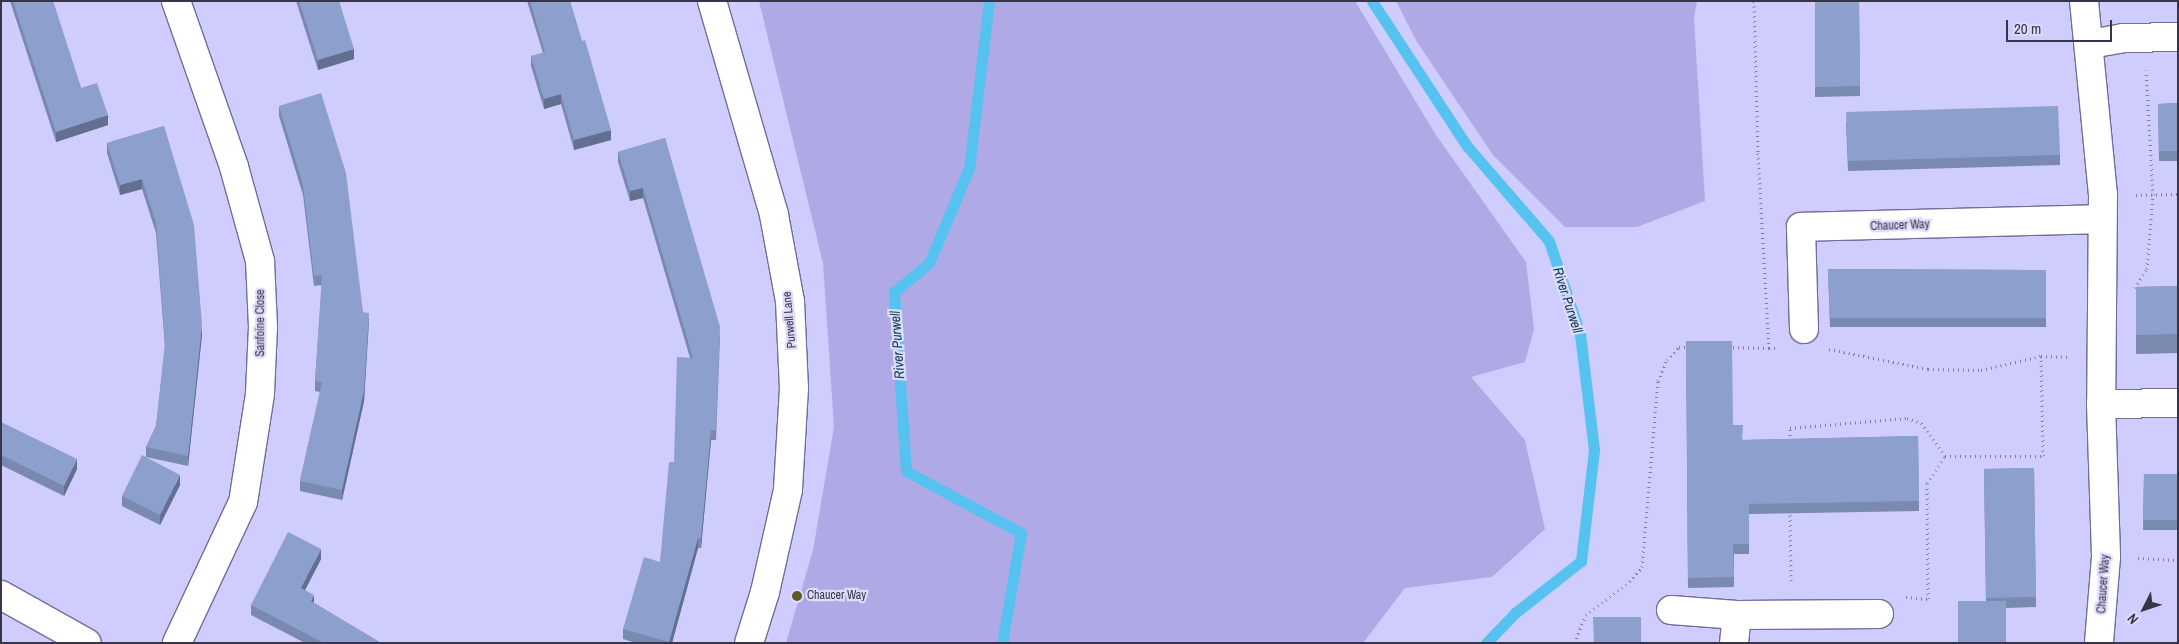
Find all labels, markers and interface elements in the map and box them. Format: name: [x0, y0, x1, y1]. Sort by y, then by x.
scale bar: [2009, 10, 2115, 42]
text: 20 m: [2014, 18, 2041, 39]
street label: Chaucer Way: [1870, 218, 1930, 234]
water label: River Purwell: [1549, 265, 1587, 335]
street label: Sanfoine Close: [254, 289, 268, 357]
street label: Purwell Lane: [780, 291, 800, 349]
water label: River Purwell: [886, 310, 908, 380]
street label: Chaucer Way: [2095, 554, 2113, 614]
north arrow: [2119, 584, 2169, 634]
place label: Chaucer Way: [807, 589, 866, 603]
marker: Chaucer Way: [791, 590, 803, 602]
text: N: [2123, 610, 2142, 628]

